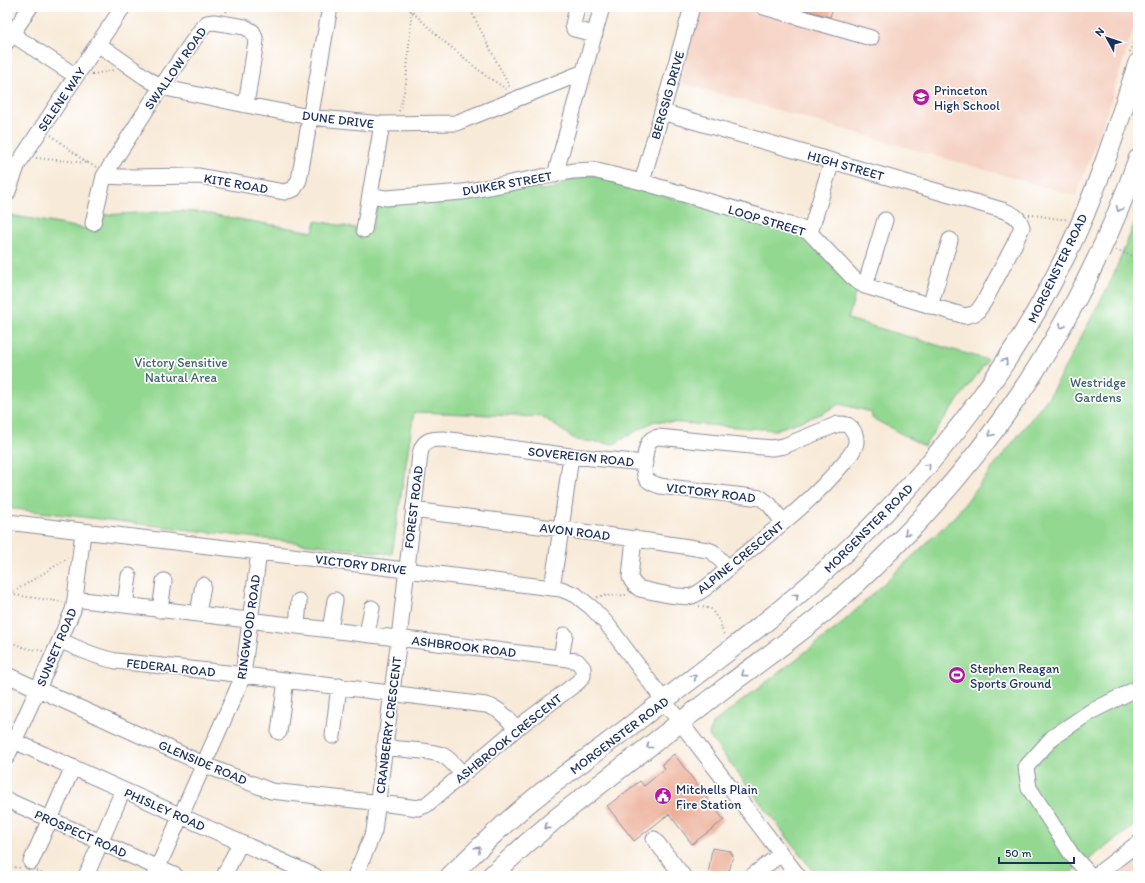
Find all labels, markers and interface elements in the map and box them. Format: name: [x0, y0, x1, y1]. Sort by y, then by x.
north arrow: [1087, 18, 1127, 58]
street label: SWALLOW ROAD: [141, 24, 210, 113]
text: N: [1092, 25, 1107, 39]
street label: BERGSIG DRIVE: [648, 49, 687, 141]
street label: SELENE WAY: [35, 64, 89, 134]
place label: Princeton High School: [934, 83, 1000, 113]
school or university icon: Princeton High School: [911, 87, 931, 107]
street label: DUNE DRIVE: [301, 108, 375, 131]
street label: HIGH STREET: [806, 147, 887, 184]
street label: DUIKER STREET: [461, 168, 554, 199]
street label: KITE ROAD: [203, 170, 270, 197]
street label: LOOP STREET: [726, 202, 808, 240]
one-way arrow: [1116, 206, 1124, 213]
street label: MORGENSTER ROAD: [1024, 211, 1091, 325]
one-way arrow: [1060, 322, 1067, 329]
park label: Victory Sensitive Natural Area: [135, 355, 227, 385]
one-way arrow: [1001, 359, 1008, 366]
park label: Westridge Gardens: [1070, 375, 1126, 405]
one-way arrow: [989, 430, 996, 437]
street label: SOVEREIGN ROAD: [527, 443, 635, 470]
one-way arrow: [924, 463, 931, 471]
street label: FOREST ROAD: [401, 464, 426, 549]
street label: VICTORY ROAD: [665, 480, 757, 505]
street label: MORGENSTER ROAD: [821, 480, 916, 576]
street label: ALPINE CRESCENT: [694, 517, 787, 597]
street label: AVON ROAD: [539, 520, 611, 543]
one-way arrow: [904, 528, 912, 536]
street label: VICTORY DRIVE: [314, 551, 407, 578]
street label: RINGWOOD ROAD: [234, 573, 263, 681]
one-way arrow: [791, 594, 799, 601]
street label: SUNSET ROAD: [33, 605, 80, 689]
street label: ASHBROOK ROAD: [411, 633, 517, 660]
street label: FEDERAL ROAD: [126, 655, 217, 680]
street label: CRANBERRY CRESCENT: [373, 655, 404, 795]
place label: Stephen Reagan Sports Ground: [970, 661, 1060, 691]
sports icon: Stephen Reagan Sports Ground: [947, 665, 967, 685]
one-way arrow: [741, 669, 748, 676]
one-way arrow: [690, 675, 697, 682]
street label: ASHBROOK CRESCENT: [452, 690, 565, 786]
street label: MORGENSTER ROAD: [567, 693, 672, 777]
street label: GLENSIDE ROAD: [156, 737, 250, 788]
one-way arrow: [647, 742, 654, 749]
place label: Mitchells Plain Fire Station: [676, 782, 758, 812]
street label: PHISLEY ROAD: [122, 785, 208, 834]
public building icon: Mitchells Plain Fire Station: [653, 786, 673, 806]
street label: PROSPECT ROAD: [32, 806, 129, 860]
one-way arrow: [544, 822, 552, 829]
scale bar: [999, 839, 1074, 865]
one-way arrow: [473, 846, 481, 854]
text: 50 m: [1005, 846, 1031, 860]

